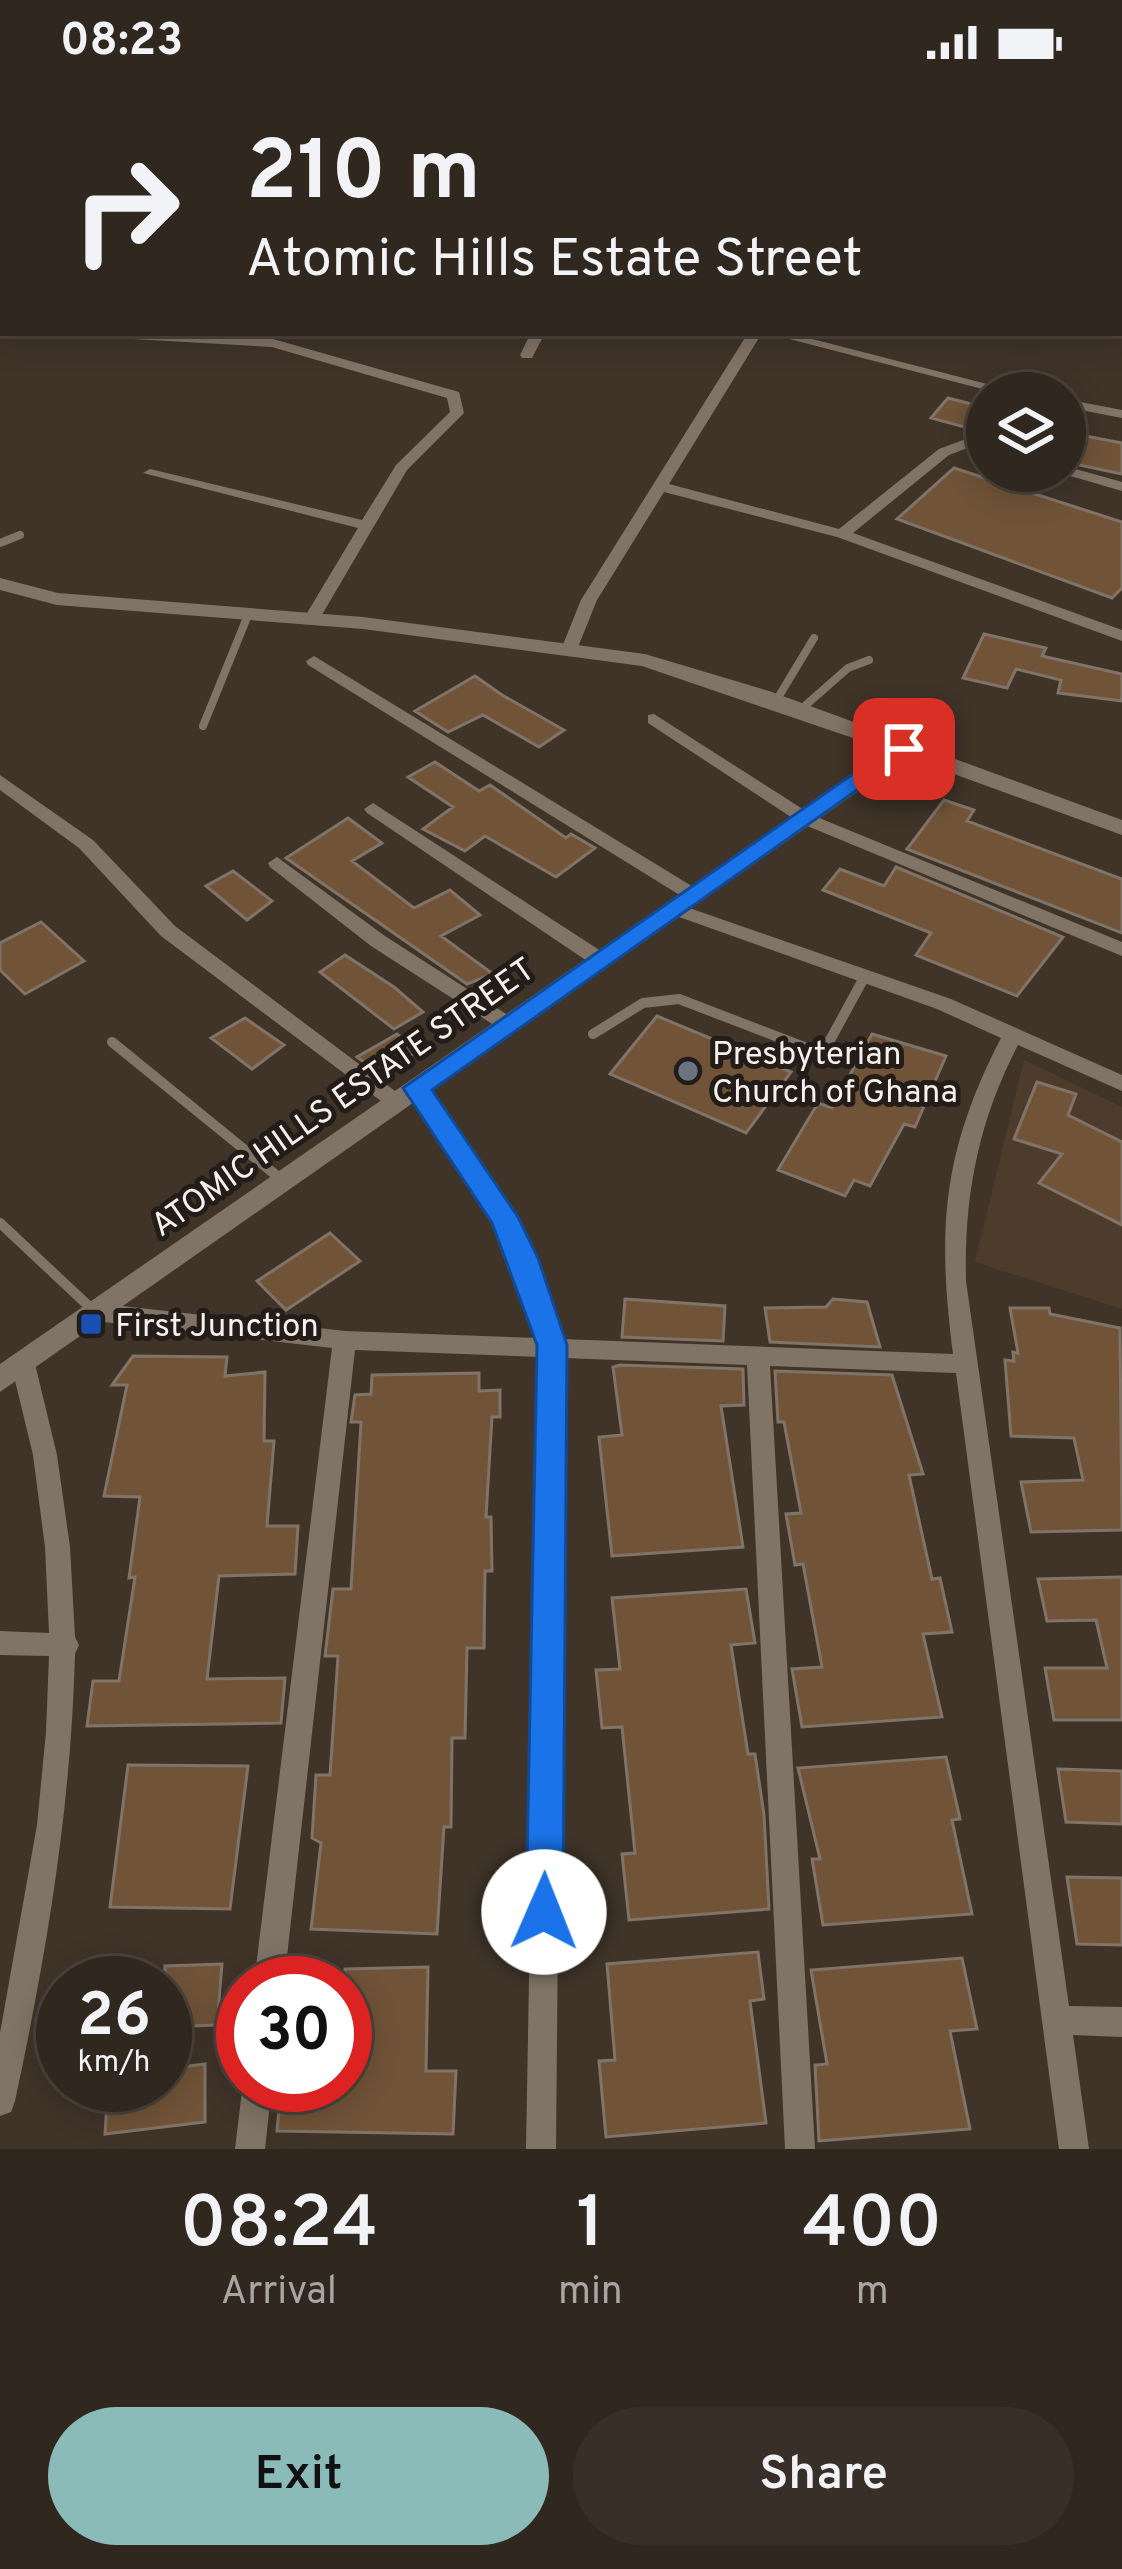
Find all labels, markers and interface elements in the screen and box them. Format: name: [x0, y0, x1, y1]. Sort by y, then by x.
text: 08:23: [60, 14, 183, 71]
text: 210 m: [246, 123, 481, 229]
icon: right: [48, 132, 204, 288]
text: Atomic Hills Estate Street: [246, 227, 863, 296]
map controls: [966, 372, 1086, 492]
button: layers: [966, 372, 1086, 492]
pin: [853, 698, 955, 800]
icon: arrive: [871, 716, 937, 782]
street label: ATOMIC HILLS ESTATE STREET: [144, 950, 544, 1248]
place label: Presbyterian Church of Ghana: [712, 1035, 958, 1115]
marker: Presbyterian Church of Ghana: [675, 1058, 701, 1084]
place label: First Junction: [115, 1307, 319, 1349]
marker: First Junction: [78, 1311, 104, 1337]
position arrow: [481, 1849, 607, 1975]
speed limit sign: 30: [216, 1956, 372, 2112]
text: 26: [77, 1981, 151, 2057]
text: km/h: [78, 2045, 150, 2082]
text: 08:24: [180, 2181, 378, 2273]
text: 1: [576, 2181, 604, 2273]
text: 400: [803, 2181, 942, 2273]
text: Arrival: [221, 2269, 337, 2318]
text: min: [558, 2269, 623, 2318]
text: m: [856, 2269, 889, 2318]
button: Exit: [48, 2407, 549, 2545]
button: Share: [573, 2407, 1074, 2545]

